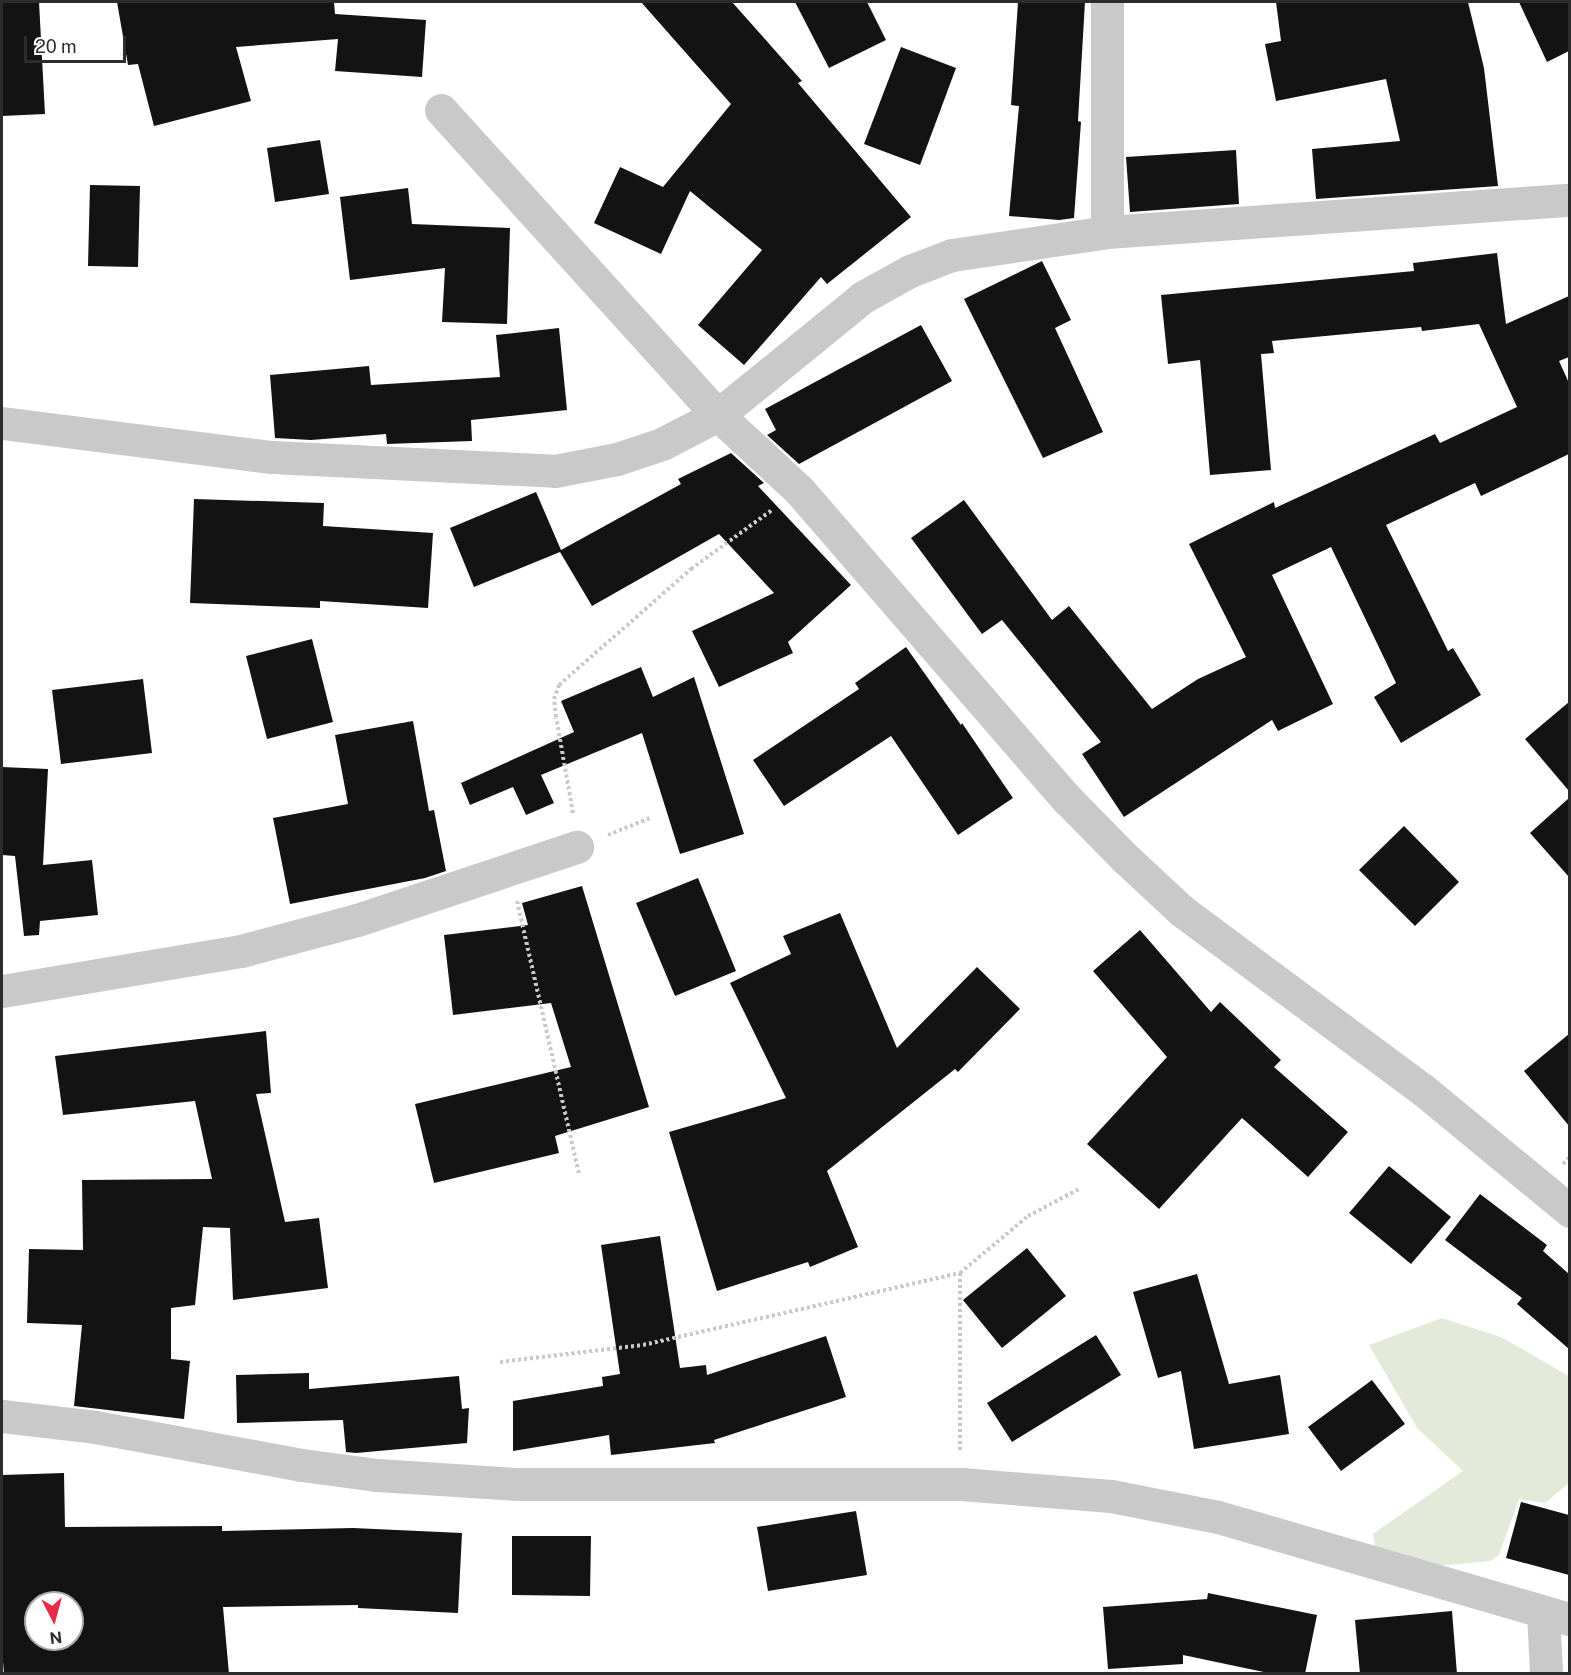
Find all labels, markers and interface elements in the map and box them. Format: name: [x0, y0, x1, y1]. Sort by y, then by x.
scale bar: [27, 24, 129, 62]
text: 20 m: [35, 36, 77, 57]
north arrow: [24, 1591, 84, 1651]
text: N: [49, 1627, 63, 1648]

